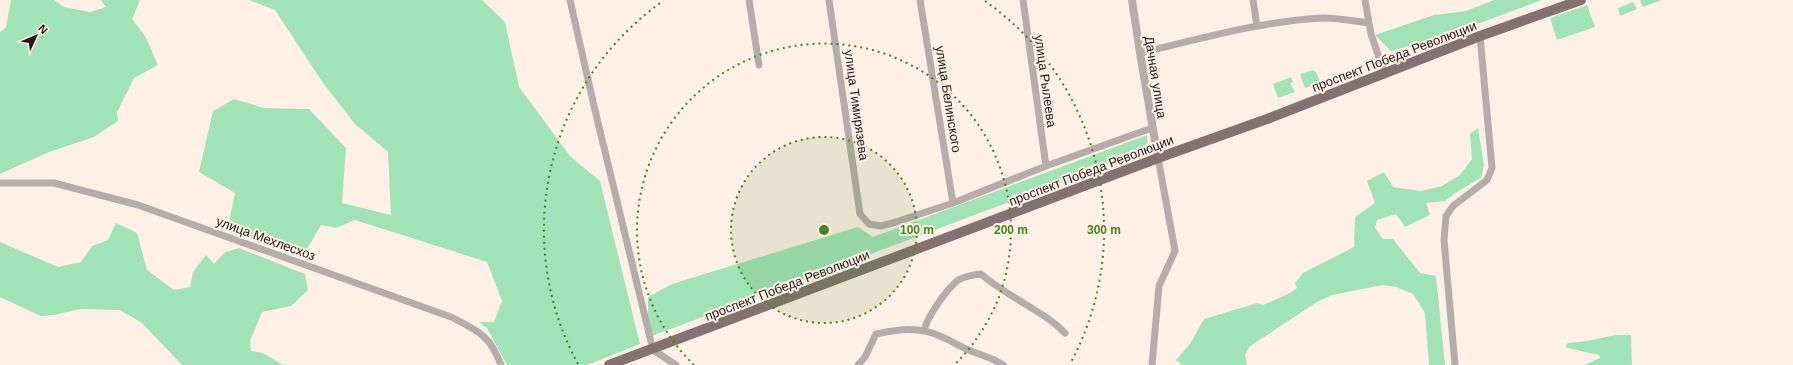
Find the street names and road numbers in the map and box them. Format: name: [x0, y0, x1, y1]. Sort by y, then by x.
street label: проспект Победа Революции: [1310, 18, 1479, 95]
street label: улица Рылеева: [1032, 34, 1060, 129]
street label: Дачная улица: [1142, 35, 1170, 120]
street label: улица Белинского: [933, 45, 964, 154]
street label: улица Тимирязева: [841, 49, 872, 162]
street label: проспект Победа Революции: [1007, 132, 1176, 209]
street label: улица Мехлесхоз: [214, 214, 318, 263]
street label: проспект Победа Революции: [703, 247, 872, 324]

